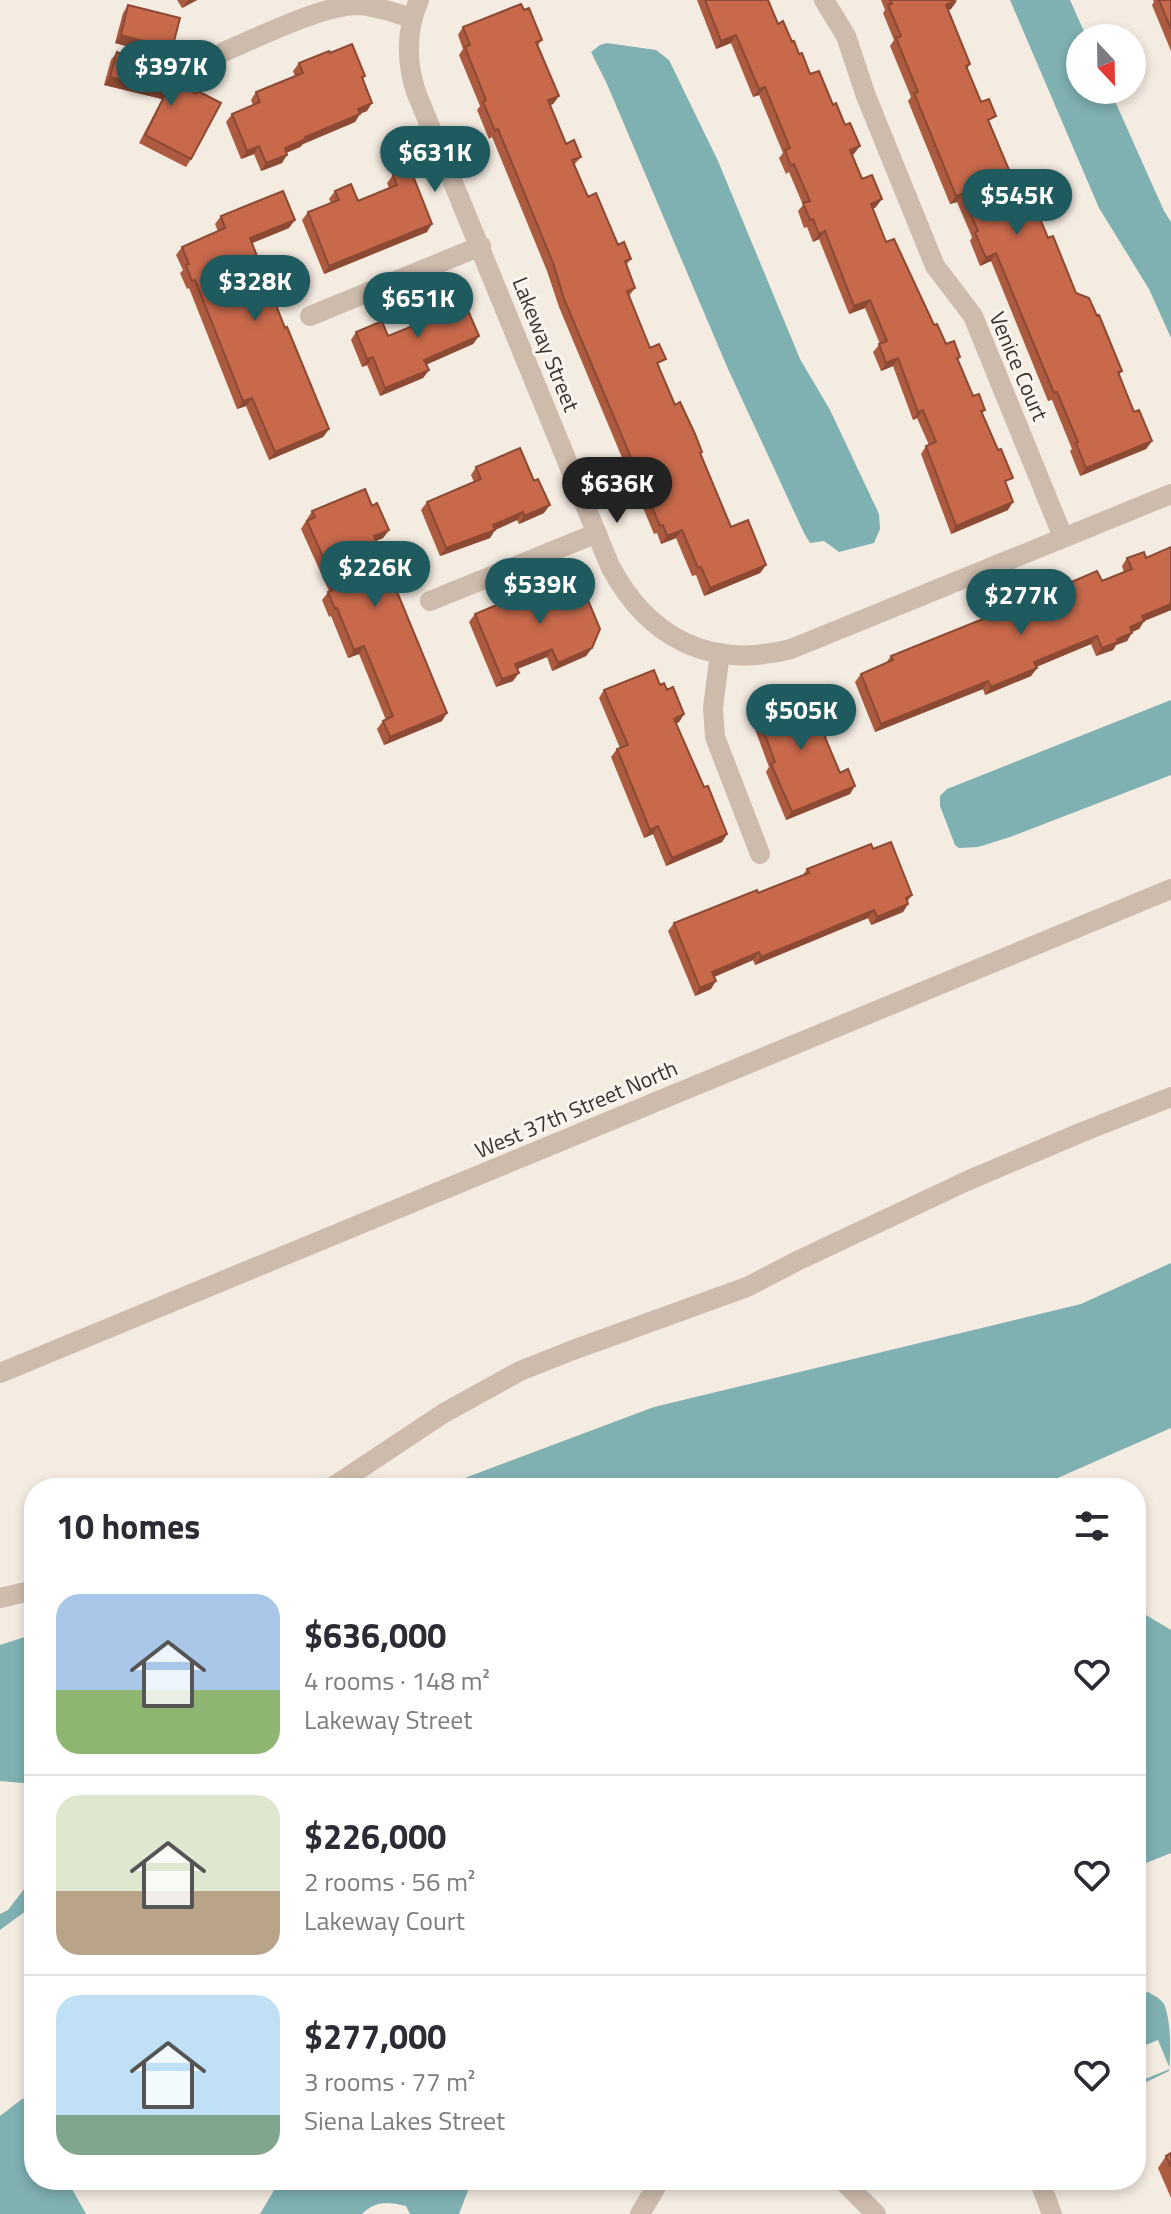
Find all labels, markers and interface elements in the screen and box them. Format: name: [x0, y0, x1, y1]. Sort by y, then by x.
north arrow: [1066, 24, 1146, 104]
map controls: [1066, 24, 1146, 104]
pin: $397K: [115, 40, 227, 108]
text: $397K: [134, 46, 208, 85]
pin: $631K: [379, 126, 491, 194]
text: $631K: [398, 132, 472, 171]
pin: $545K: [961, 169, 1073, 237]
text: $545K: [980, 175, 1054, 214]
pin: $328K: [199, 255, 311, 323]
text: $328K: [218, 261, 292, 300]
pin: $651K: [362, 272, 474, 340]
street label: Lakeway Street: [504, 272, 589, 417]
text: $651K: [381, 278, 455, 317]
street label: Venice Court: [981, 306, 1057, 426]
pin: $636K: [561, 457, 673, 525]
text: $636K: [580, 463, 654, 502]
pin: $226K: [319, 541, 431, 609]
text: $226K: [338, 547, 412, 586]
pin: $539K: [484, 558, 596, 626]
text: $539K: [503, 564, 577, 603]
pin: $277K: [965, 569, 1077, 637]
text: $277K: [984, 575, 1058, 614]
pin: $505K: [745, 684, 857, 752]
text: $505K: [764, 690, 838, 729]
street label: West 37th Street North: [469, 1051, 683, 1167]
text: 10 homes: [56, 1500, 200, 1552]
icon: filters: [1070, 1504, 1114, 1548]
text: $636,000: [304, 1609, 446, 1661]
icon: home: [120, 1626, 216, 1722]
icon: heart: [1070, 1652, 1114, 1696]
text: 4 rooms · 148 m²: [304, 1661, 490, 1700]
text: Lakeway Street: [304, 1700, 472, 1739]
text: $226,000: [304, 1810, 446, 1862]
icon: home: [120, 1827, 216, 1923]
icon: heart: [1070, 1853, 1114, 1897]
text: 2 rooms · 56 m²: [304, 1862, 475, 1901]
text: Lakeway Court: [304, 1901, 465, 1940]
text: $277,000: [304, 2010, 446, 2062]
icon: home: [120, 2027, 216, 2123]
icon: heart: [1070, 2053, 1114, 2097]
text: 3 rooms · 77 m²: [304, 2062, 475, 2101]
text: Siena Lakes Street: [304, 2101, 505, 2140]

